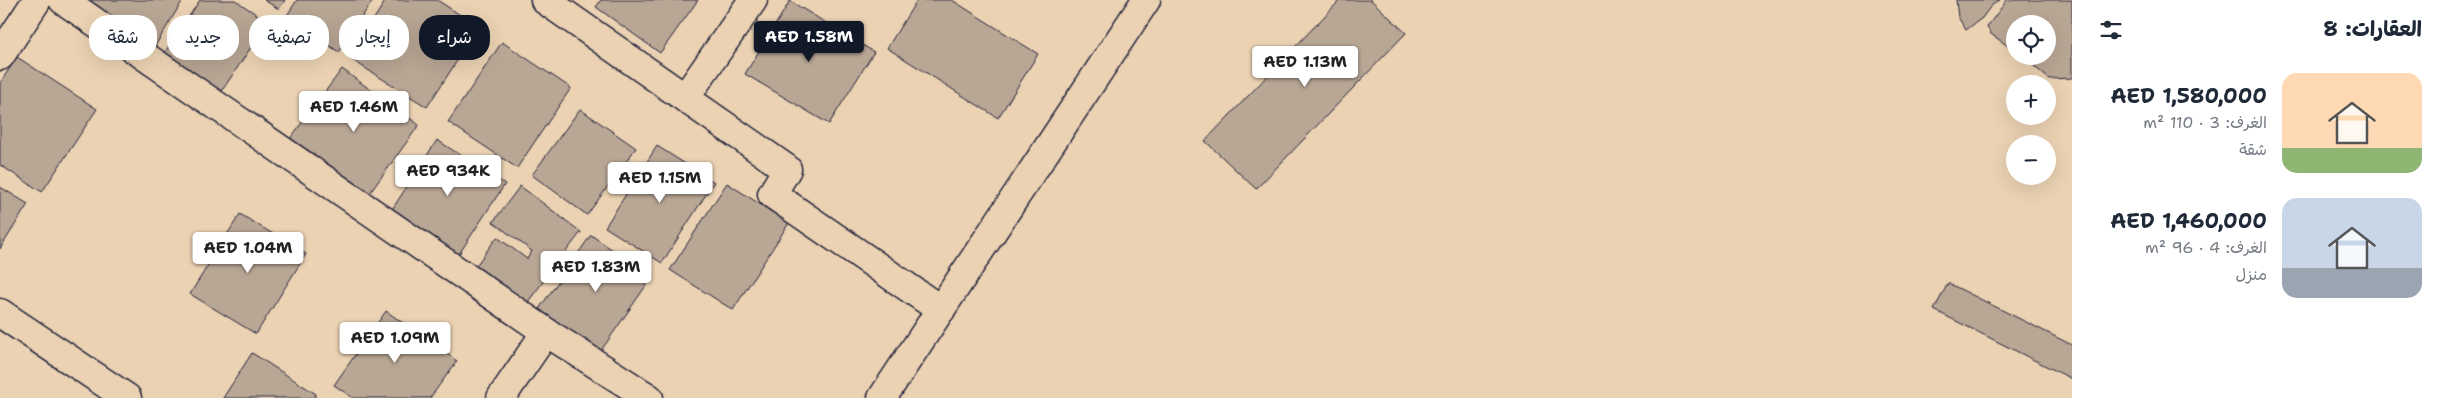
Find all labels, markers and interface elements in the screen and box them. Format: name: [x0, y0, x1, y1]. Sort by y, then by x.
chip: شقة: [89, 15, 157, 60]
chip: جديد: [167, 15, 239, 60]
chip: تصفية: [249, 15, 329, 60]
chip: إيجار: [339, 15, 409, 60]
chip: شراء: [419, 15, 490, 60]
map controls: [2006, 15, 2056, 185]
button: locate: [2006, 15, 2056, 65]
text: العقارات: 8: [2323, 15, 2422, 43]
icon: filters: [2097, 16, 2125, 44]
pin: AED 1.58M: [752, 20, 866, 63]
text: AED 1.58M: [765, 26, 853, 47]
pin: AED 1.13M: [1248, 46, 1362, 88]
text: AED 1.13M: [1263, 51, 1347, 72]
button: +: [2006, 75, 2056, 125]
text: AED 1,580,000: [2111, 82, 2267, 110]
pin: AED 1.46M: [297, 90, 411, 133]
icon: home: [2322, 93, 2382, 153]
text: AED 1.46M: [310, 96, 398, 117]
text: الغرف: 3 · 110 m²: [2143, 112, 2267, 133]
button: −: [2006, 135, 2056, 185]
text: شقة: [2239, 139, 2267, 160]
pin: AED 934K: [396, 154, 500, 197]
text: AED 934K: [406, 160, 490, 181]
pin: AED 1.15M: [603, 162, 717, 204]
text: AED 1.15M: [619, 167, 701, 188]
text: AED 1,460,000: [2110, 207, 2267, 235]
icon: home: [2322, 218, 2382, 278]
pin: AED 1.04M: [191, 232, 305, 274]
text: AED 1.04M: [203, 237, 293, 258]
text: الغرف: 4 · 96 m²: [2145, 237, 2267, 258]
pin: AED 1.83M: [539, 250, 653, 293]
text: AED 1.83M: [552, 256, 641, 277]
text: منزل: [2235, 264, 2267, 285]
pin: AED 1.09M: [338, 322, 452, 364]
text: AED 1.09M: [351, 327, 439, 348]

